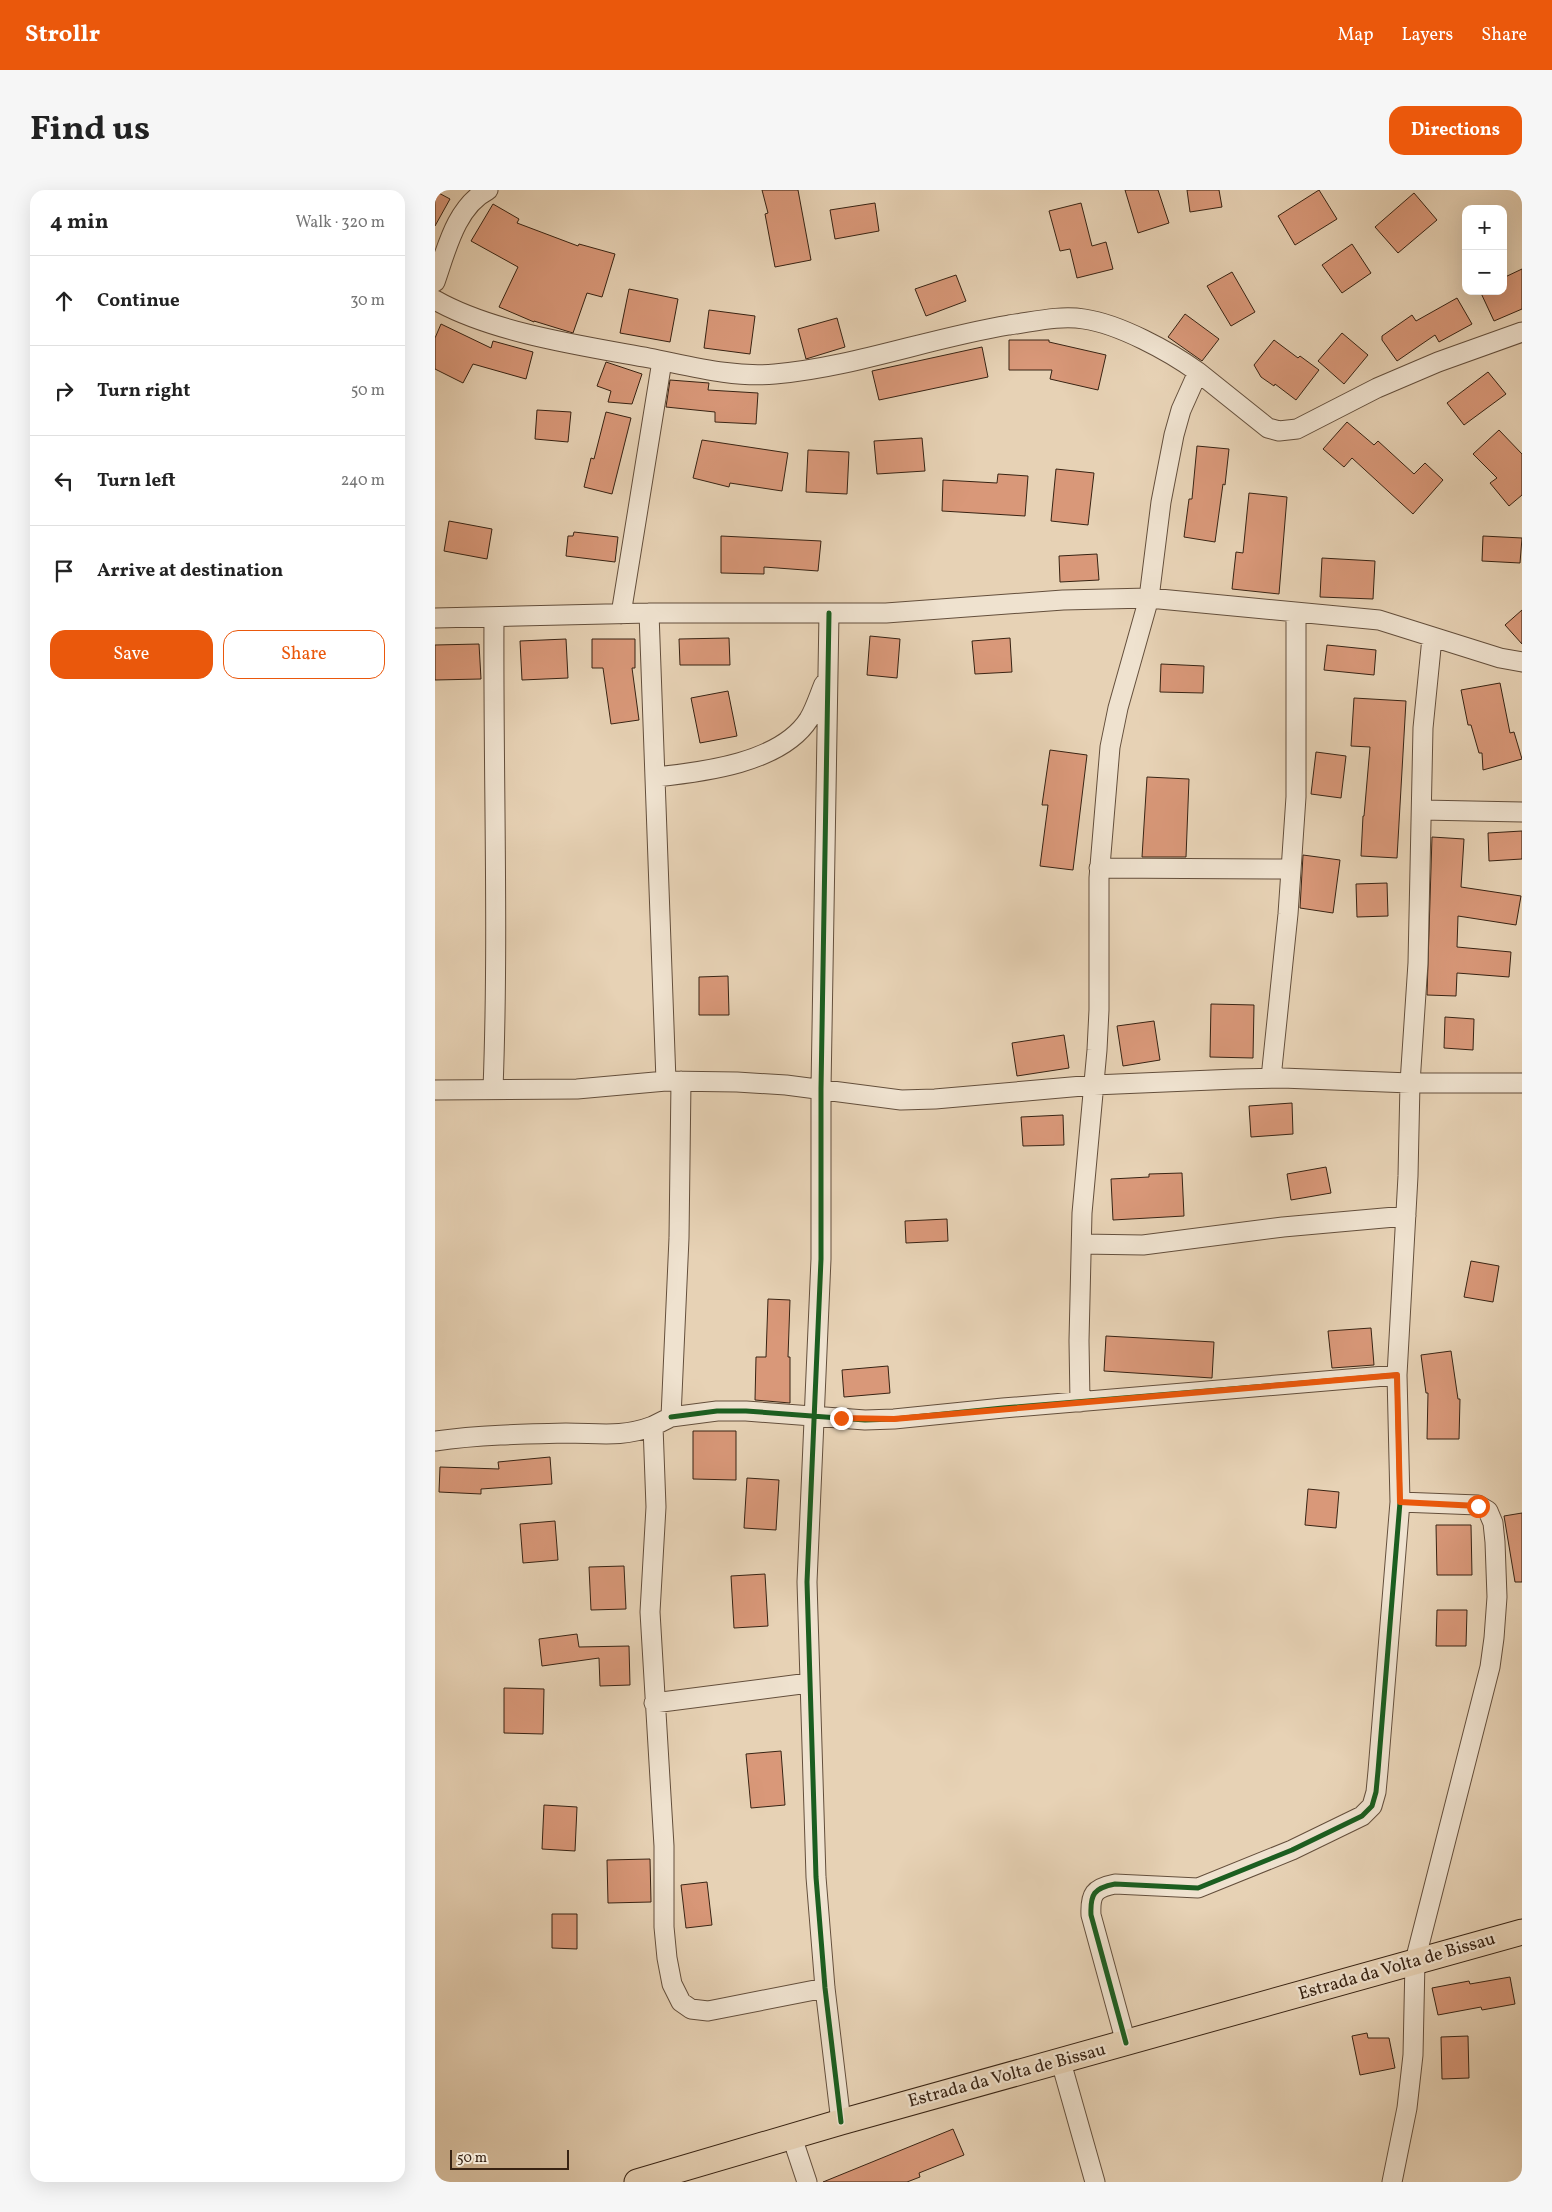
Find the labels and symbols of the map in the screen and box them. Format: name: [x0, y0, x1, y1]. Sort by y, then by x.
route end: [830, 1407, 853, 1430]
route start: [1467, 1495, 1490, 1518]
street label: Estrada da Volta de Bissau: [1296, 1927, 1498, 2007]
street label: Estrada da Volta de Bissau: [905, 2038, 1109, 2114]
scale bar: [450, 2147, 569, 2170]

